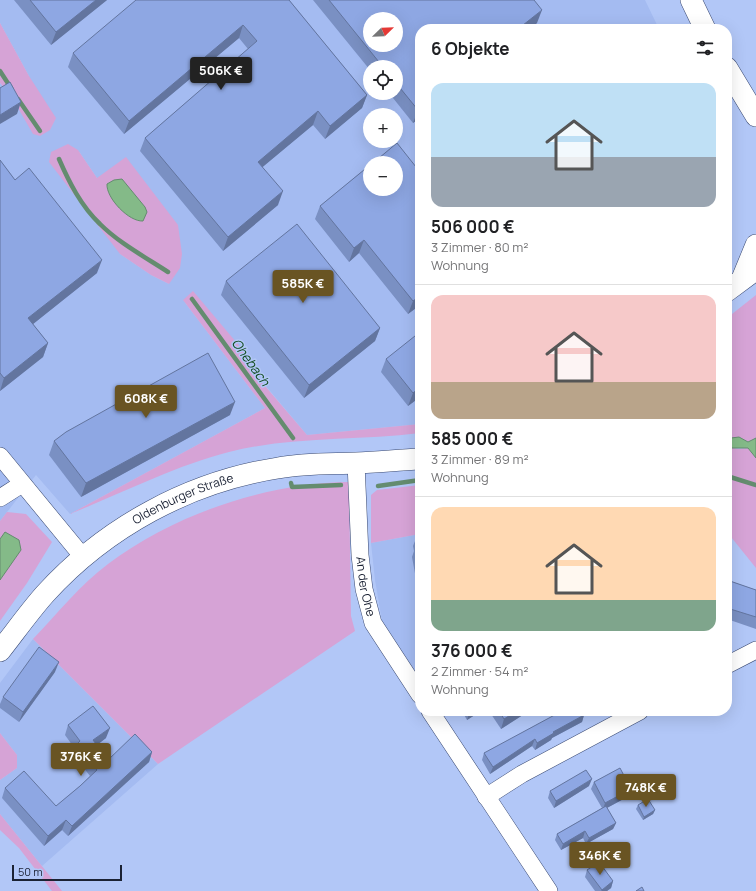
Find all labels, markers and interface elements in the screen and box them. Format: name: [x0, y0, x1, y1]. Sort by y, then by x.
north arrow: [363, 12, 403, 52]
map controls: [363, 12, 403, 196]
text: 6 Objekte: [431, 37, 510, 60]
icon: filters: [694, 37, 716, 59]
pin: 506K €: [188, 57, 254, 91]
button: locate: [363, 60, 403, 100]
text: 506K €: [199, 61, 243, 79]
button: +: [363, 108, 403, 148]
icon: home: [538, 109, 610, 181]
button: −: [363, 156, 403, 196]
text: 506 000 €: [431, 215, 515, 238]
text: 3 Zimmer · 80 m²: [431, 238, 529, 256]
text: Wohnung: [431, 256, 489, 274]
pin: 585K €: [270, 270, 336, 304]
text: 585K €: [282, 274, 324, 292]
icon: home: [538, 321, 610, 393]
water label: Ohebach: [228, 335, 275, 390]
pin: 608K €: [113, 385, 179, 419]
text: 608K €: [124, 389, 168, 407]
text: 585 000 €: [431, 427, 513, 450]
text: 3 Zimmer · 89 m²: [431, 450, 529, 468]
text: Wohnung: [431, 468, 489, 486]
street label: Oldenburger Straße: [129, 469, 235, 528]
icon: home: [538, 533, 610, 605]
street label: An der Ohe: [352, 555, 380, 618]
text: 376 000 €: [431, 639, 512, 662]
text: 2 Zimmer · 54 m²: [431, 662, 528, 680]
text: Wohnung: [431, 680, 489, 698]
pin: 376K €: [48, 743, 114, 777]
text: 376K €: [60, 747, 102, 765]
pin: 748K €: [613, 774, 679, 808]
text: 748K €: [625, 778, 667, 796]
pin: 346K €: [567, 842, 633, 876]
text: 346K €: [578, 846, 622, 864]
scale bar: [12, 863, 122, 882]
text: 50 m: [18, 864, 43, 879]

